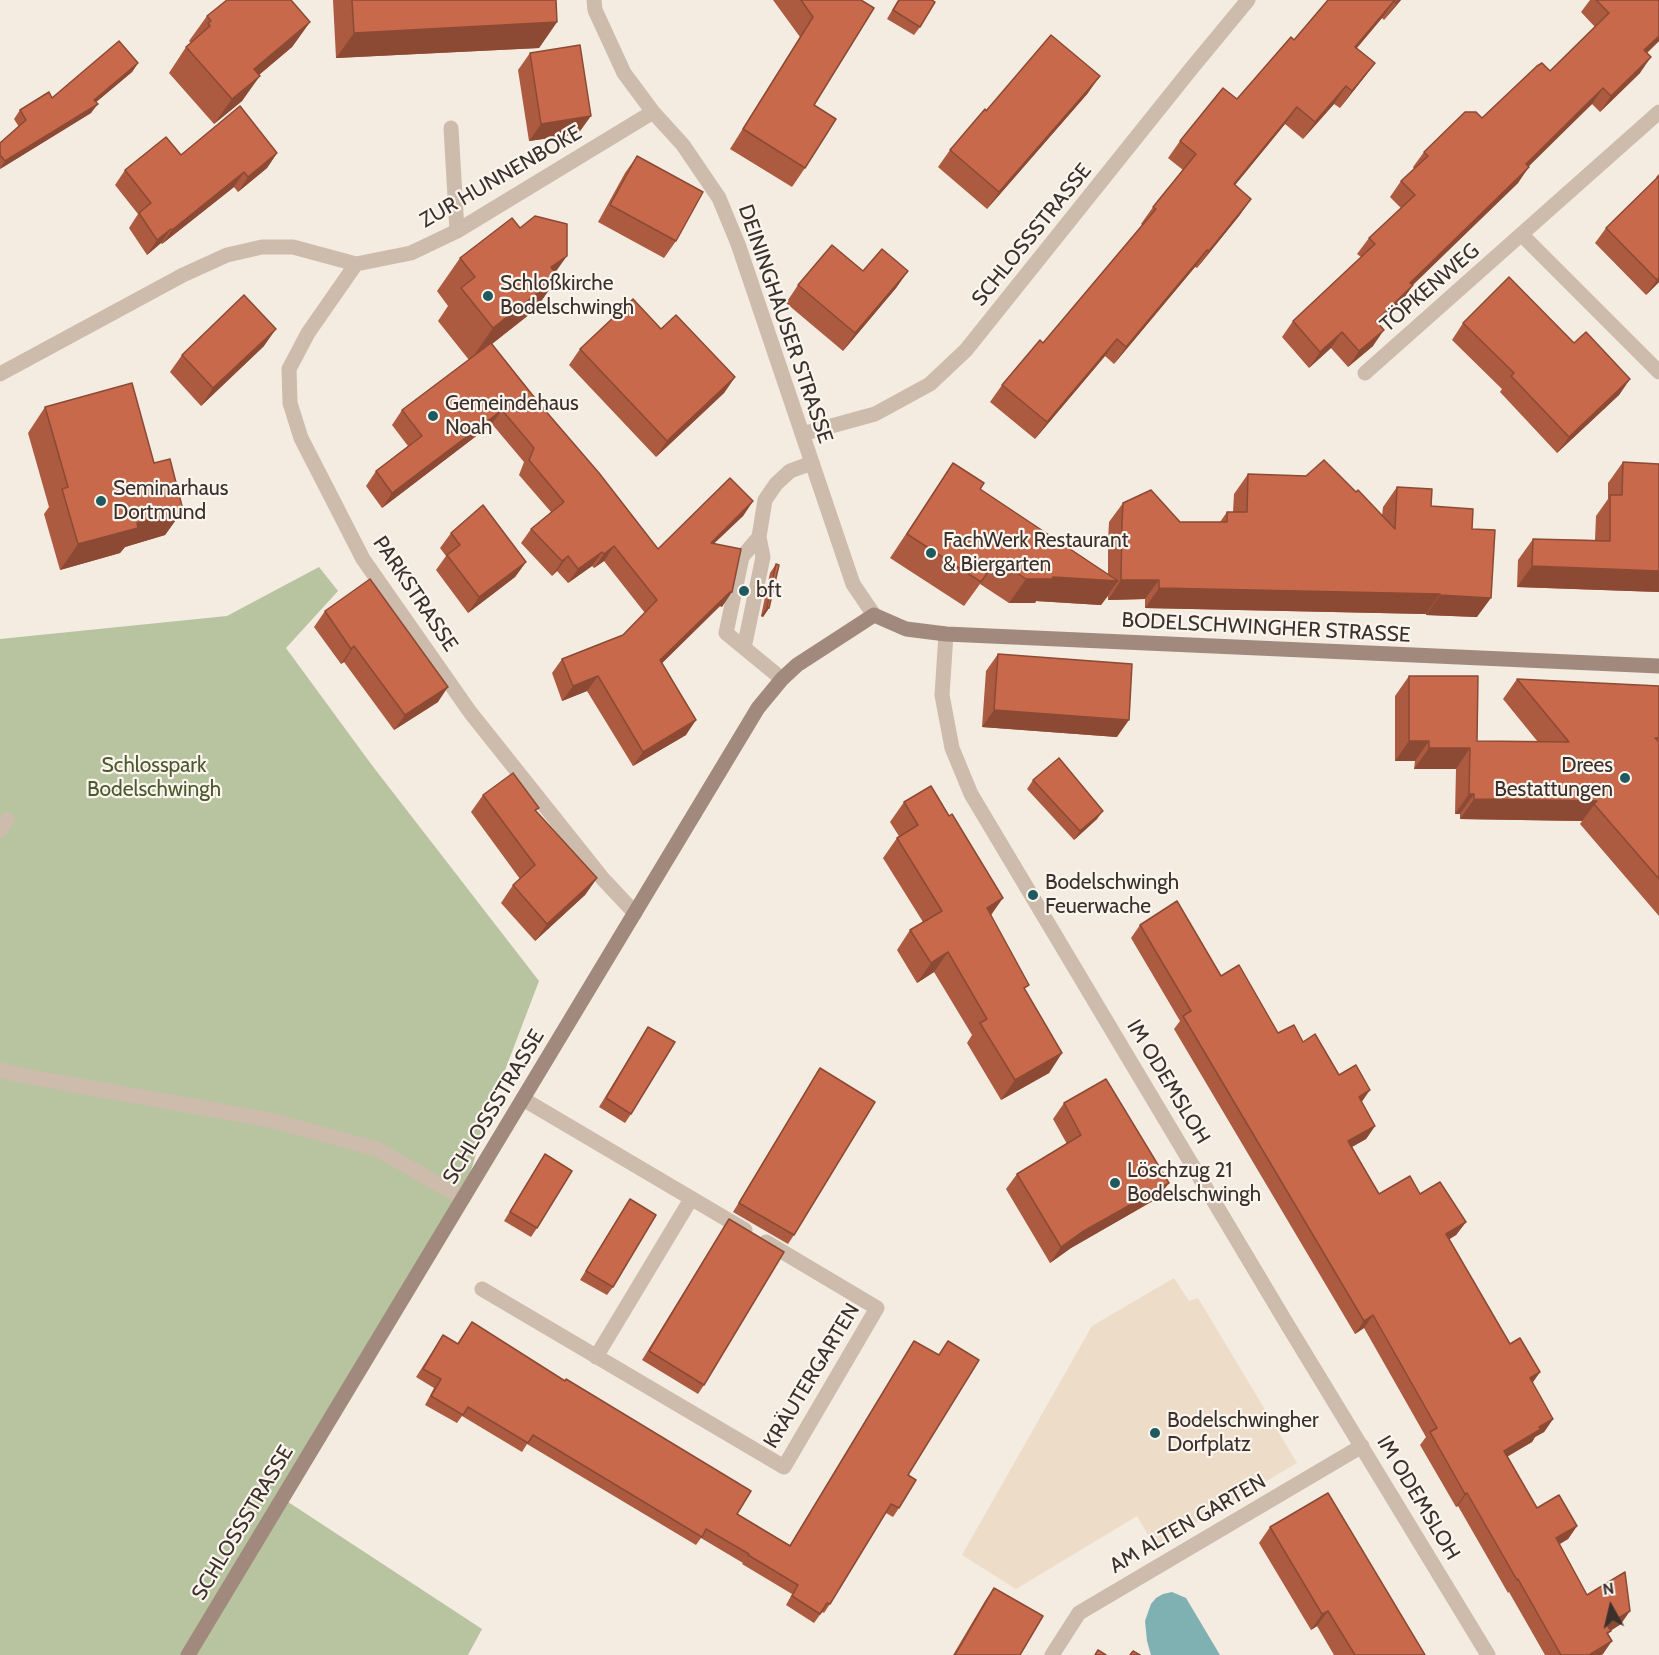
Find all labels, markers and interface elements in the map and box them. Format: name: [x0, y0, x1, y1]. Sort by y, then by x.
street label: ZUR HUNNENBOKE: [416, 120, 586, 234]
street label: SCHLOSSSTRASSE: [967, 159, 1097, 311]
street label: DEININGHAUSER STRASSE: [732, 202, 838, 446]
street label: TÖPKENWEG: [1375, 238, 1485, 338]
place label: Schloßkirche Bodelschwingh: [500, 271, 634, 321]
marker: Schloßkirche Bodelschwingh: [481, 289, 495, 303]
place label: Gemeindehaus Noah: [445, 391, 579, 441]
marker: Gemeindehaus Noah: [426, 409, 440, 423]
place label: Seminarhaus Dortmund: [113, 476, 228, 526]
marker: Seminarhaus Dortmund: [94, 494, 108, 508]
place label: FachWerk Restaurant & Biergarten: [943, 528, 1129, 578]
street label: PARKSTRASSE: [367, 532, 463, 656]
marker: FachWerk Restaurant & Biergarten: [924, 546, 938, 560]
place label: bft: [756, 578, 782, 604]
marker: bft: [737, 584, 751, 598]
street label: BODELSCHWINGHER STRASSE: [1121, 608, 1411, 648]
park label: Schlosspark Bodelschwingh: [87, 753, 221, 803]
place label: Drees Bestattungen: [1494, 753, 1613, 803]
marker: Drees Bestattungen: [1618, 771, 1632, 785]
place label: Bodelschwingh Feuerwache: [1045, 870, 1179, 920]
marker: Bodelschwingh Feuerwache: [1026, 888, 1040, 902]
street label: IM ODEMSLOH: [1121, 1015, 1215, 1149]
street label: SCHLOSSSTRASSE: [438, 1025, 550, 1189]
place label: Löschzug 21 Bodelschwingh: [1127, 1158, 1261, 1208]
marker: Löschzug 21 Bodelschwingh: [1108, 1176, 1122, 1190]
street label: KRÄUTERGARTEN: [759, 1299, 865, 1453]
place label: Bodelschwingher Dorfplatz: [1167, 1408, 1319, 1458]
marker: Bodelschwingher Dorfplatz: [1148, 1426, 1162, 1440]
street label: IM ODEMSLOH: [1371, 1431, 1465, 1565]
street label: SCHLOSSSTRASSE: [187, 1441, 299, 1605]
street label: AM ALTEN GARTEN: [1105, 1469, 1271, 1579]
north arrow: [1581, 1577, 1641, 1637]
text: N: [1602, 1578, 1615, 1599]

